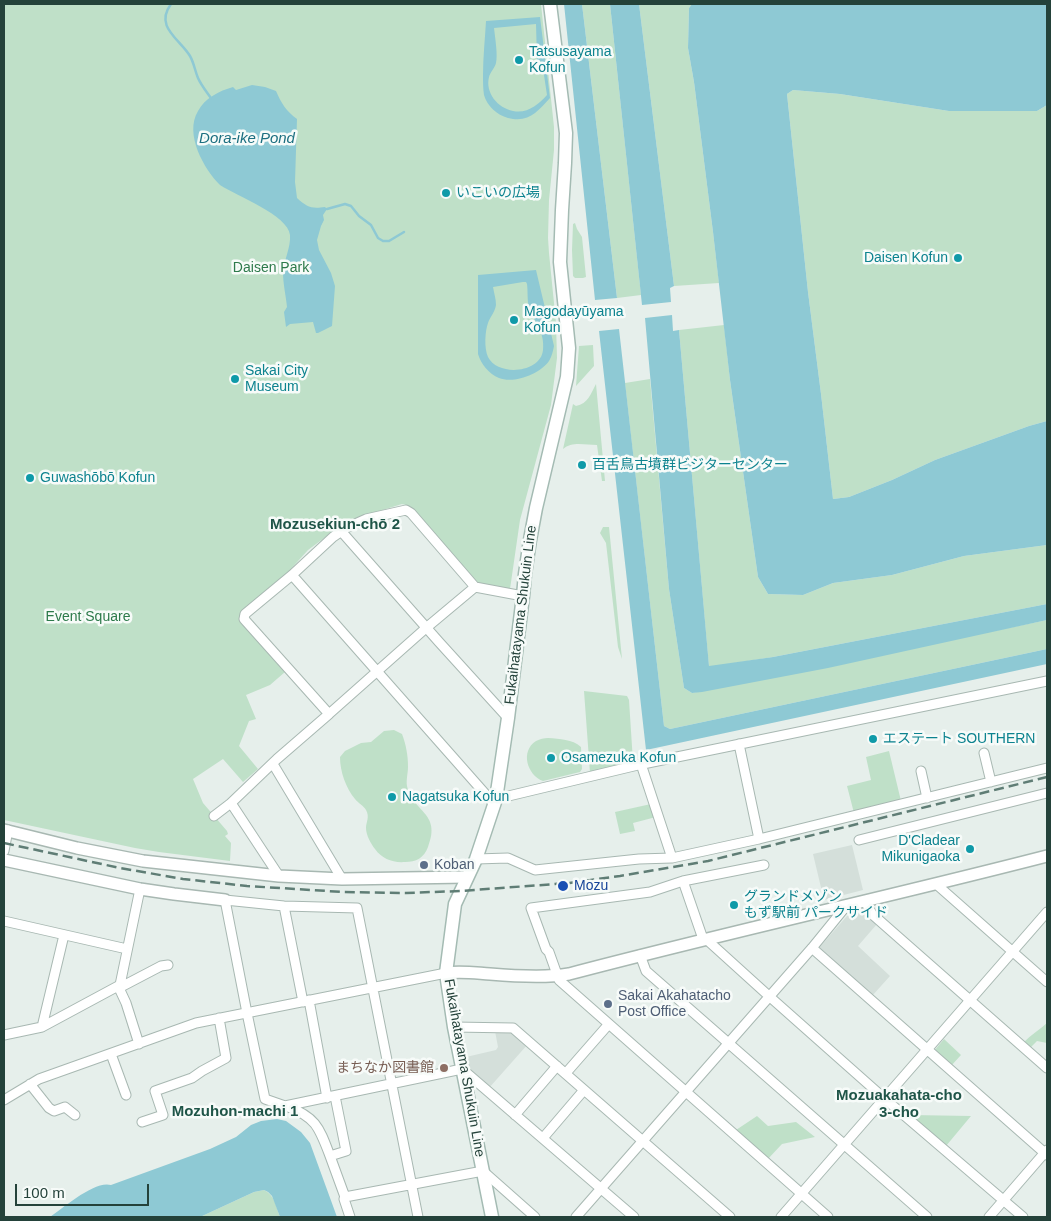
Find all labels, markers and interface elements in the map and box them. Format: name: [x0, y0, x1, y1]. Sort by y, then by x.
place label: Tatsusayama Kofun: [529, 44, 611, 76]
marker: Tatsusayama Kofun: [513, 54, 525, 66]
water label: Dora-ike Pond: [199, 130, 295, 148]
place label: いこいの広場: [456, 185, 540, 201]
marker: いこいの広場: [440, 187, 452, 199]
place label: Daisen Kofun: [864, 250, 948, 266]
marker: Daisen Kofun: [952, 252, 964, 264]
park label: Daisen Park: [233, 260, 309, 276]
place label: Magodayūyama Kofun: [524, 304, 624, 336]
marker: Magodayūyama Kofun: [508, 314, 520, 326]
place label: Sakai City Museum: [245, 363, 308, 396]
marker: Sakai City Museum: [229, 373, 241, 385]
place label: 百舌鳥古墳群ビジターセンター: [592, 457, 788, 473]
marker: 百舌鳥古墳群ビジターセンター: [576, 459, 588, 471]
place label: Guwashōbō Kofun: [40, 470, 155, 486]
marker: Guwashōbō Kofun: [24, 472, 36, 484]
district label: Mozusekiun-chō 2: [270, 516, 400, 534]
street label: Fukaihatayama Shukuin Line: [502, 524, 540, 706]
park label: Event Square: [46, 609, 130, 625]
place label: エステート SOUTHERN: [883, 731, 1035, 747]
marker: エステート SOUTHERN: [867, 733, 879, 745]
place label: Osamezuka Kofun: [561, 750, 676, 766]
marker: Osamezuka Kofun: [545, 752, 557, 764]
place label: Nagatsuka Kofun: [402, 789, 509, 805]
marker: Nagatsuka Kofun: [386, 791, 398, 803]
place label: D'Cladear Mikunigaoka: [881, 833, 960, 866]
marker: D'Cladear Mikunigaoka: [964, 843, 976, 855]
place label: Koban: [434, 857, 474, 873]
marker: Koban: [418, 859, 430, 871]
place label: Mozu: [574, 878, 608, 894]
marker: Mozu: [556, 879, 570, 893]
place label: グランドメゾン もず駅前 パークサイド: [744, 889, 888, 922]
marker: グランドメゾン もず駅前 パークサイド: [728, 899, 740, 911]
street label: Fukaihatayama Shukuin Line: [440, 978, 488, 1158]
place label: Sakai Akahatacho Post Office: [618, 988, 731, 1020]
marker: Sakai Akahatacho Post Office: [602, 998, 614, 1010]
place label: まちなか図書館: [336, 1060, 434, 1076]
marker: まちなか図書館: [438, 1062, 450, 1074]
district label: Mozuakahata-cho 3-cho: [836, 1087, 962, 1122]
district label: Mozuhon-machi 1: [172, 1103, 298, 1121]
scale bar: [18, 1174, 151, 1206]
text: 100 m: [23, 1184, 65, 1201]

